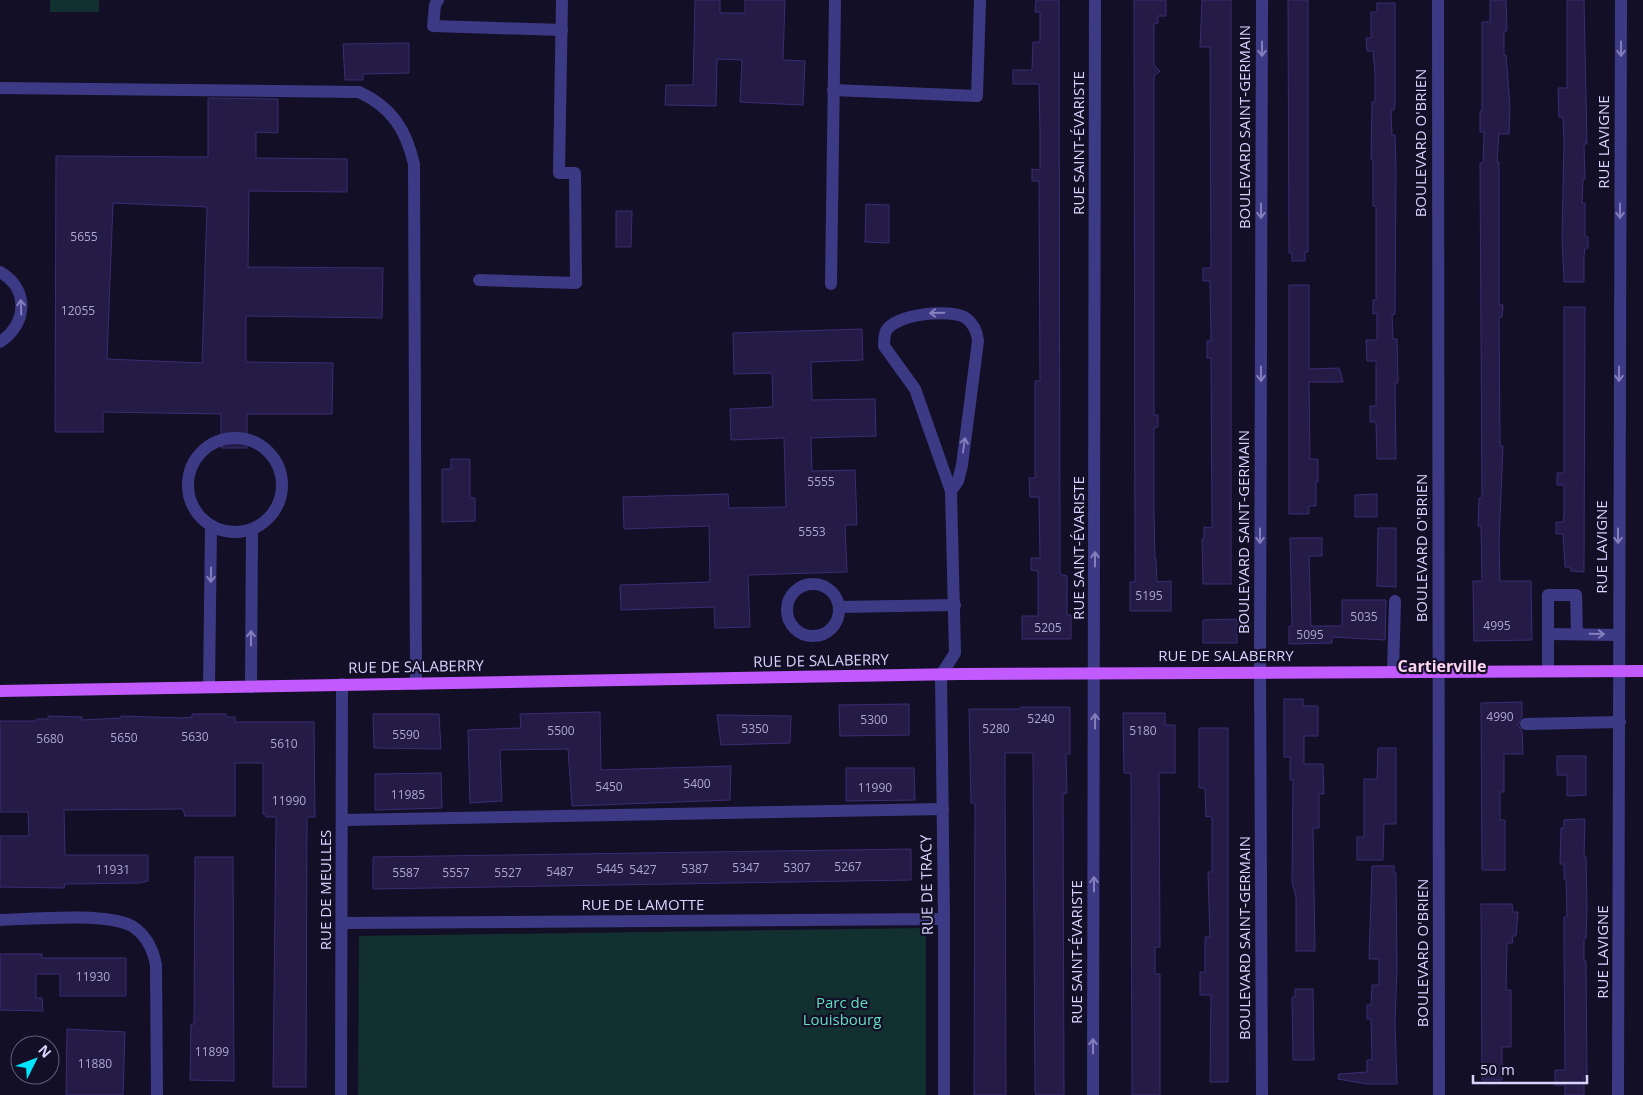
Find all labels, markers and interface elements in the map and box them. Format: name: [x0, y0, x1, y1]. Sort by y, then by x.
street label: BOULEVARD SAINT-GERMAIN: [1234, 25, 1254, 229]
one-way arrow: [1257, 40, 1267, 56]
one-way arrow: [1616, 40, 1626, 56]
street label: BOULEVARD O'BRIEN: [1410, 69, 1430, 217]
street label: RUE SAINT-ÉVARISTE: [1068, 71, 1088, 215]
street label: RUE LAVIGNE: [1593, 95, 1613, 189]
one-way arrow: [1256, 202, 1266, 219]
one-way arrow: [1615, 202, 1625, 219]
house number: 5655: [70, 228, 98, 245]
one-way arrow: [16, 300, 26, 316]
house number: 12055: [61, 302, 95, 319]
one-way arrow: [929, 309, 945, 318]
one-way arrow: [1256, 365, 1266, 381]
one-way arrow: [1614, 365, 1624, 381]
street label: BOULEVARD SAINT-GERMAIN: [1233, 430, 1253, 634]
one-way arrow: [959, 437, 969, 453]
house number: 5555: [807, 473, 835, 490]
street label: BOULEVARD O'BRIEN: [1411, 474, 1431, 622]
street label: RUE SAINT-ÉVARISTE: [1068, 476, 1088, 620]
street label: RUE LAVIGNE: [1591, 500, 1611, 594]
house number: 5553: [798, 523, 826, 540]
one-way arrow: [1255, 528, 1265, 544]
one-way arrow: [1613, 528, 1623, 544]
one-way arrow: [1090, 551, 1100, 568]
one-way arrow: [206, 566, 215, 582]
house number: 5195: [1135, 587, 1163, 604]
house number: 5035: [1350, 608, 1378, 625]
house number: 4995: [1483, 617, 1511, 634]
house number: 5205: [1034, 619, 1062, 636]
house number: 5095: [1296, 626, 1324, 643]
one-way arrow: [1589, 629, 1605, 639]
one-way arrow: [246, 630, 256, 646]
street label: RUE DE SALABERRY: [1158, 645, 1294, 665]
street label: RUE DE SALABERRY: [753, 649, 890, 671]
street label: RUE DE SALABERRY: [348, 655, 485, 677]
district label: Cartierville: [1398, 655, 1486, 677]
house number: 4990: [1486, 708, 1514, 725]
house number: 5240: [1027, 710, 1055, 727]
house number: 5300: [860, 711, 888, 728]
one-way arrow: [1090, 714, 1100, 730]
house number: 5350: [741, 720, 769, 737]
house number: 5280: [982, 720, 1010, 737]
house number: 5500: [547, 722, 575, 739]
house number: 5180: [1129, 722, 1157, 739]
house number: 5590: [392, 726, 420, 743]
house number: 5630: [181, 728, 209, 745]
house number: 5650: [110, 729, 138, 746]
house number: 5680: [36, 730, 64, 747]
house number: 5610: [270, 735, 298, 752]
house number: 5400: [683, 775, 711, 792]
house number: 5450: [595, 778, 623, 795]
house number: 11990: [858, 779, 892, 796]
house number: 11985: [391, 786, 425, 803]
house number: 11990: [272, 792, 306, 809]
street label: RUE DE MEULLES: [315, 830, 335, 950]
street label: RUE DE TRACY: [915, 834, 937, 935]
street label: BOULEVARD SAINT-GERMAIN: [1234, 836, 1254, 1040]
house number: 5267: [834, 858, 862, 875]
house number: 5347: [732, 859, 760, 876]
house number: 5307: [783, 859, 811, 876]
house number: 5445: [596, 860, 624, 877]
house number: 5387: [681, 860, 709, 877]
house number: 11931: [96, 861, 130, 878]
house number: 5427: [629, 861, 657, 878]
house number: 5487: [546, 863, 574, 880]
house number: 5587: [392, 864, 420, 881]
house number: 5557: [442, 864, 470, 881]
house number: 5527: [494, 864, 522, 881]
one-way arrow: [1089, 876, 1099, 892]
street label: BOULEVARD O'BRIEN: [1412, 879, 1432, 1027]
street label: RUE SAINT-ÉVARISTE: [1066, 880, 1086, 1024]
street label: RUE DE LAMOTTE: [582, 894, 704, 914]
street label: RUE LAVIGNE: [1592, 905, 1612, 999]
house number: 11930: [76, 968, 110, 985]
park label: Parc de Louisbourg: [803, 992, 881, 1029]
north arrow: [10, 1035, 60, 1085]
one-way arrow: [1088, 1039, 1098, 1055]
text: N: [34, 1040, 56, 1062]
house number: 11899: [195, 1043, 229, 1060]
scale bar: [1473, 1052, 1587, 1084]
house number: 11880: [78, 1055, 112, 1072]
text: 50 m: [1480, 1059, 1515, 1079]

